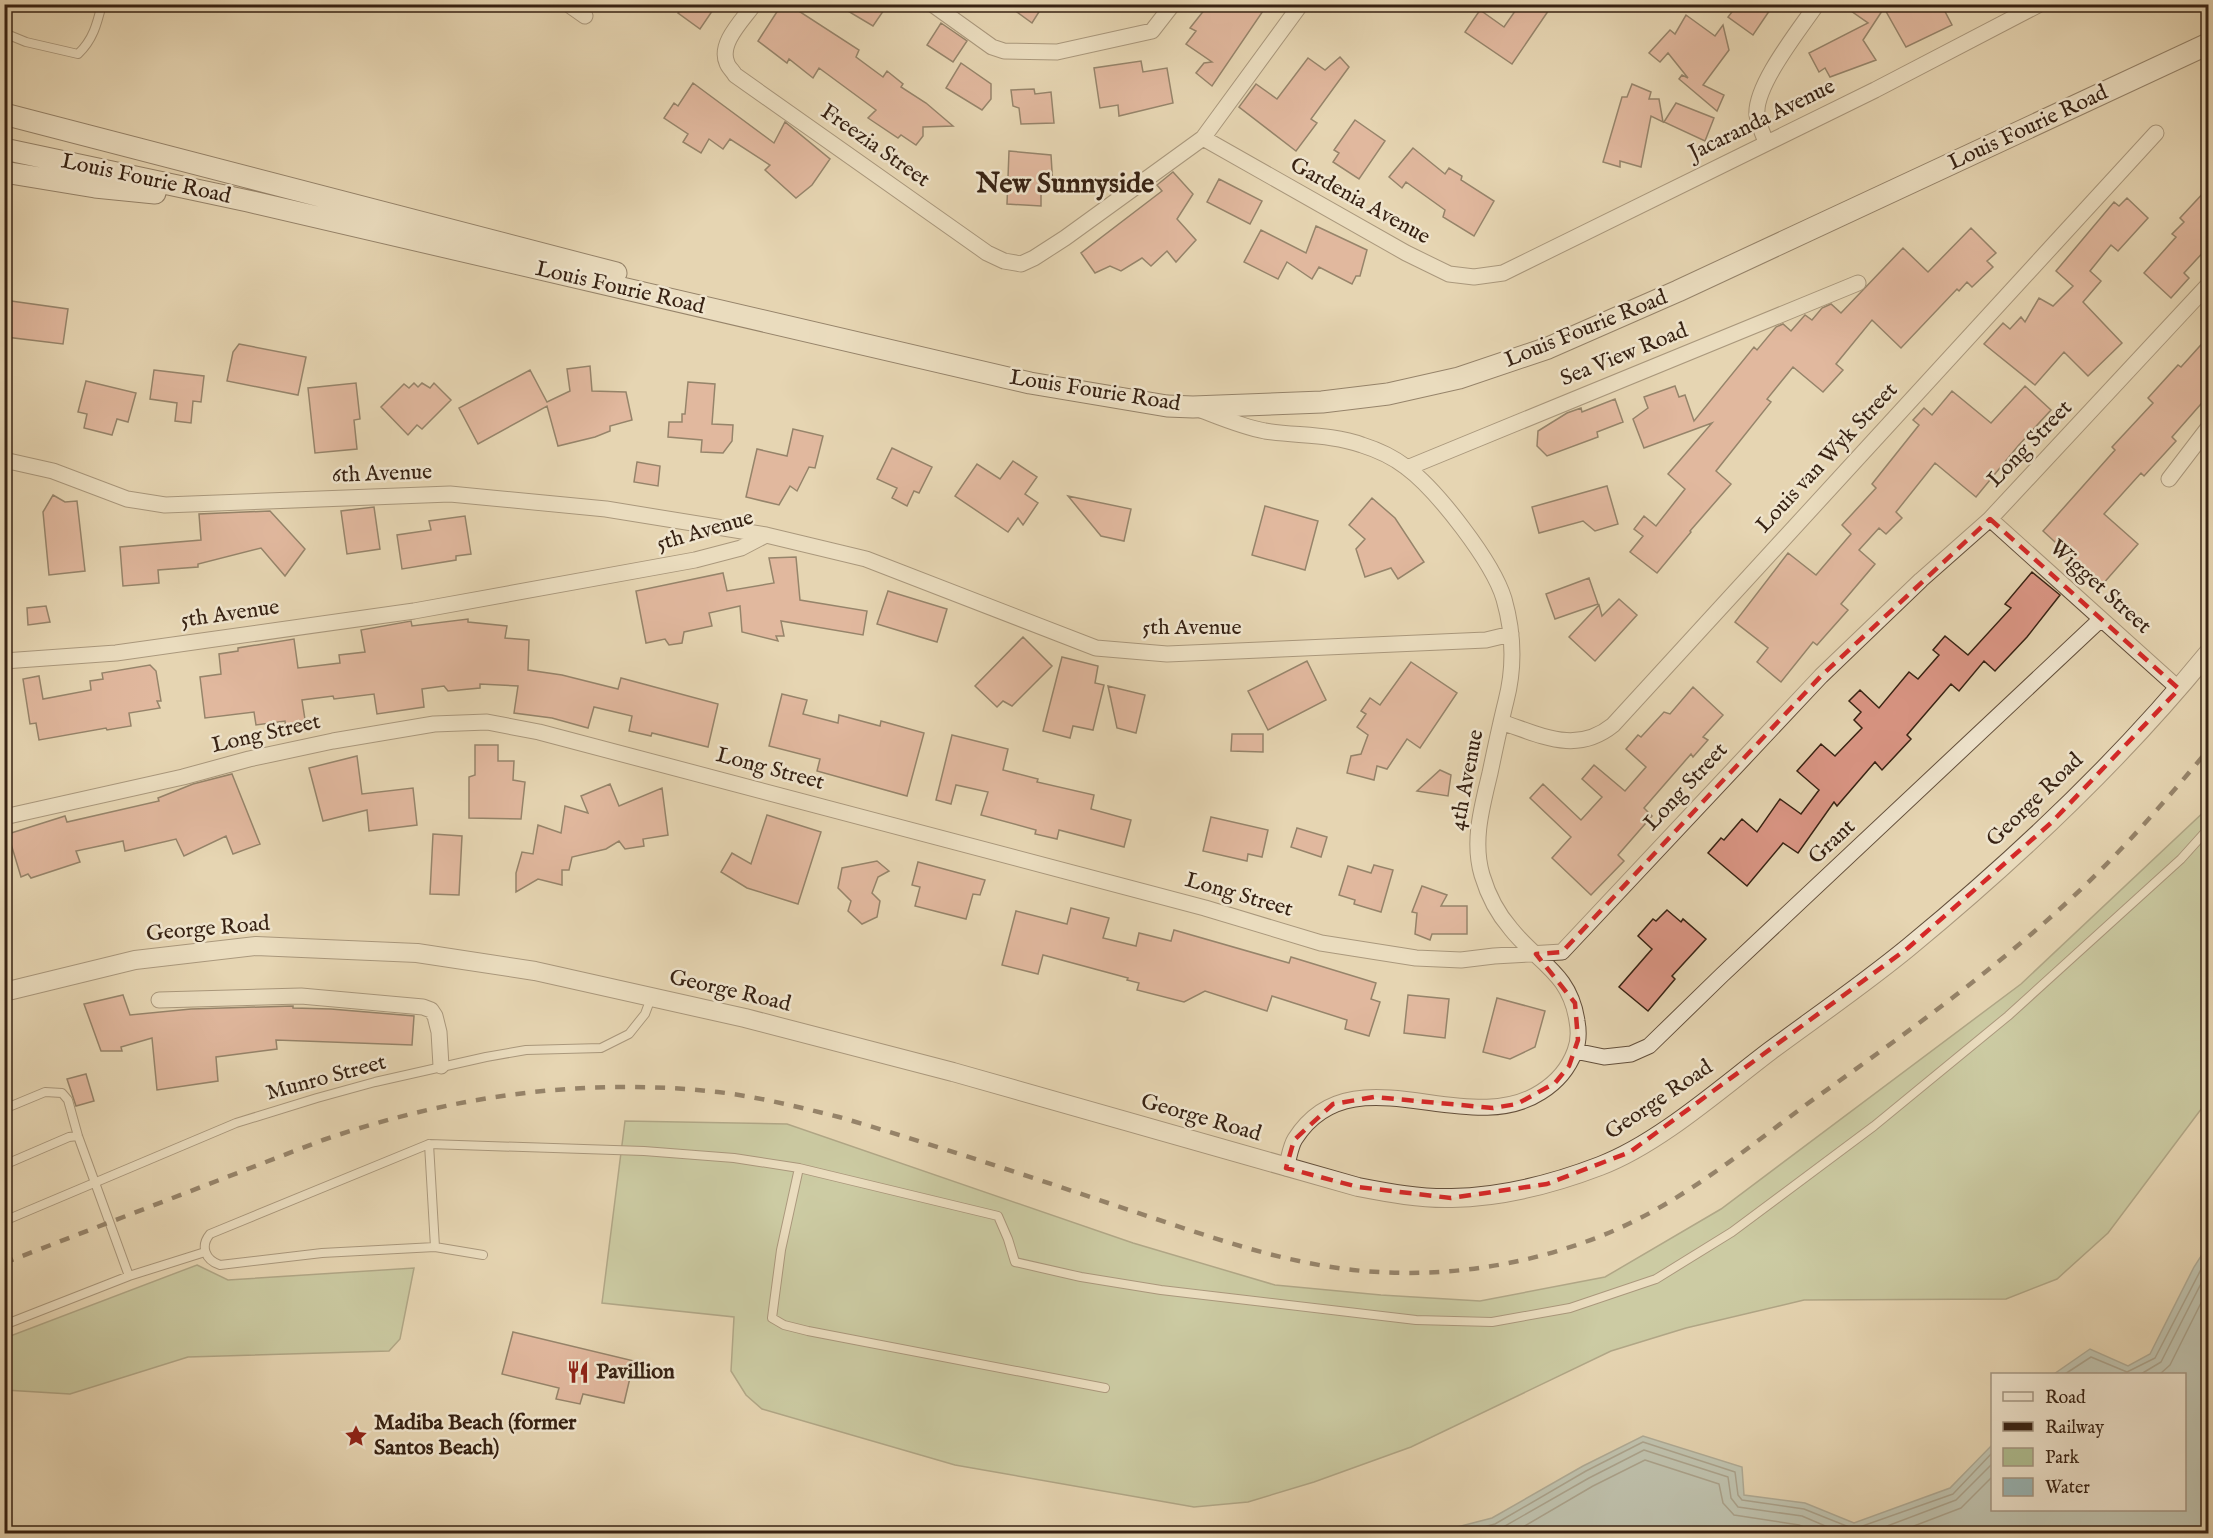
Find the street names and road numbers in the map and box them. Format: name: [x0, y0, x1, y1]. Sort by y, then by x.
street label: Jacaranda Avenue: [1682, 72, 1840, 169]
street label: Louis Fourie Road: [1944, 79, 2113, 177]
street label: Freezia Street: [815, 98, 935, 194]
street label: Louis Fourie Road: [59, 147, 234, 211]
street label: Gardenia Avenue: [1285, 151, 1435, 251]
street label: Louis Fourie Road: [533, 255, 708, 321]
street label: Louis Fourie Road: [1501, 284, 1672, 374]
street label: Sea View Road: [1556, 317, 1692, 393]
street label: Louis Fourie Road: [1007, 364, 1183, 418]
street label: Louis van Wyk Street: [1750, 377, 1904, 539]
street label: Long Street: [1981, 394, 2079, 494]
street label: 6th Avenue: [331, 458, 433, 490]
street label: 5th Avenue: [653, 504, 757, 558]
street label: Wigget Street: [2043, 534, 2157, 640]
street label: 5th Avenue: [179, 593, 281, 635]
street label: 5th Avenue: [1142, 614, 1242, 642]
street label: Long Street: [209, 708, 324, 760]
street label: 4th Avenue: [1444, 727, 1490, 833]
street label: Long Street: [1638, 737, 1734, 837]
street label: Long Street: [713, 741, 828, 797]
street label: George Road: [1981, 747, 2090, 853]
street label: Grant: [1803, 813, 1862, 871]
street label: Long Street: [1182, 866, 1297, 924]
street label: George Road: [145, 910, 271, 948]
street label: George Road: [666, 963, 794, 1019]
street label: Munro Street: [263, 1048, 389, 1107]
street label: George Road: [1600, 1054, 1718, 1146]
street label: George Road: [1138, 1087, 1265, 1149]

